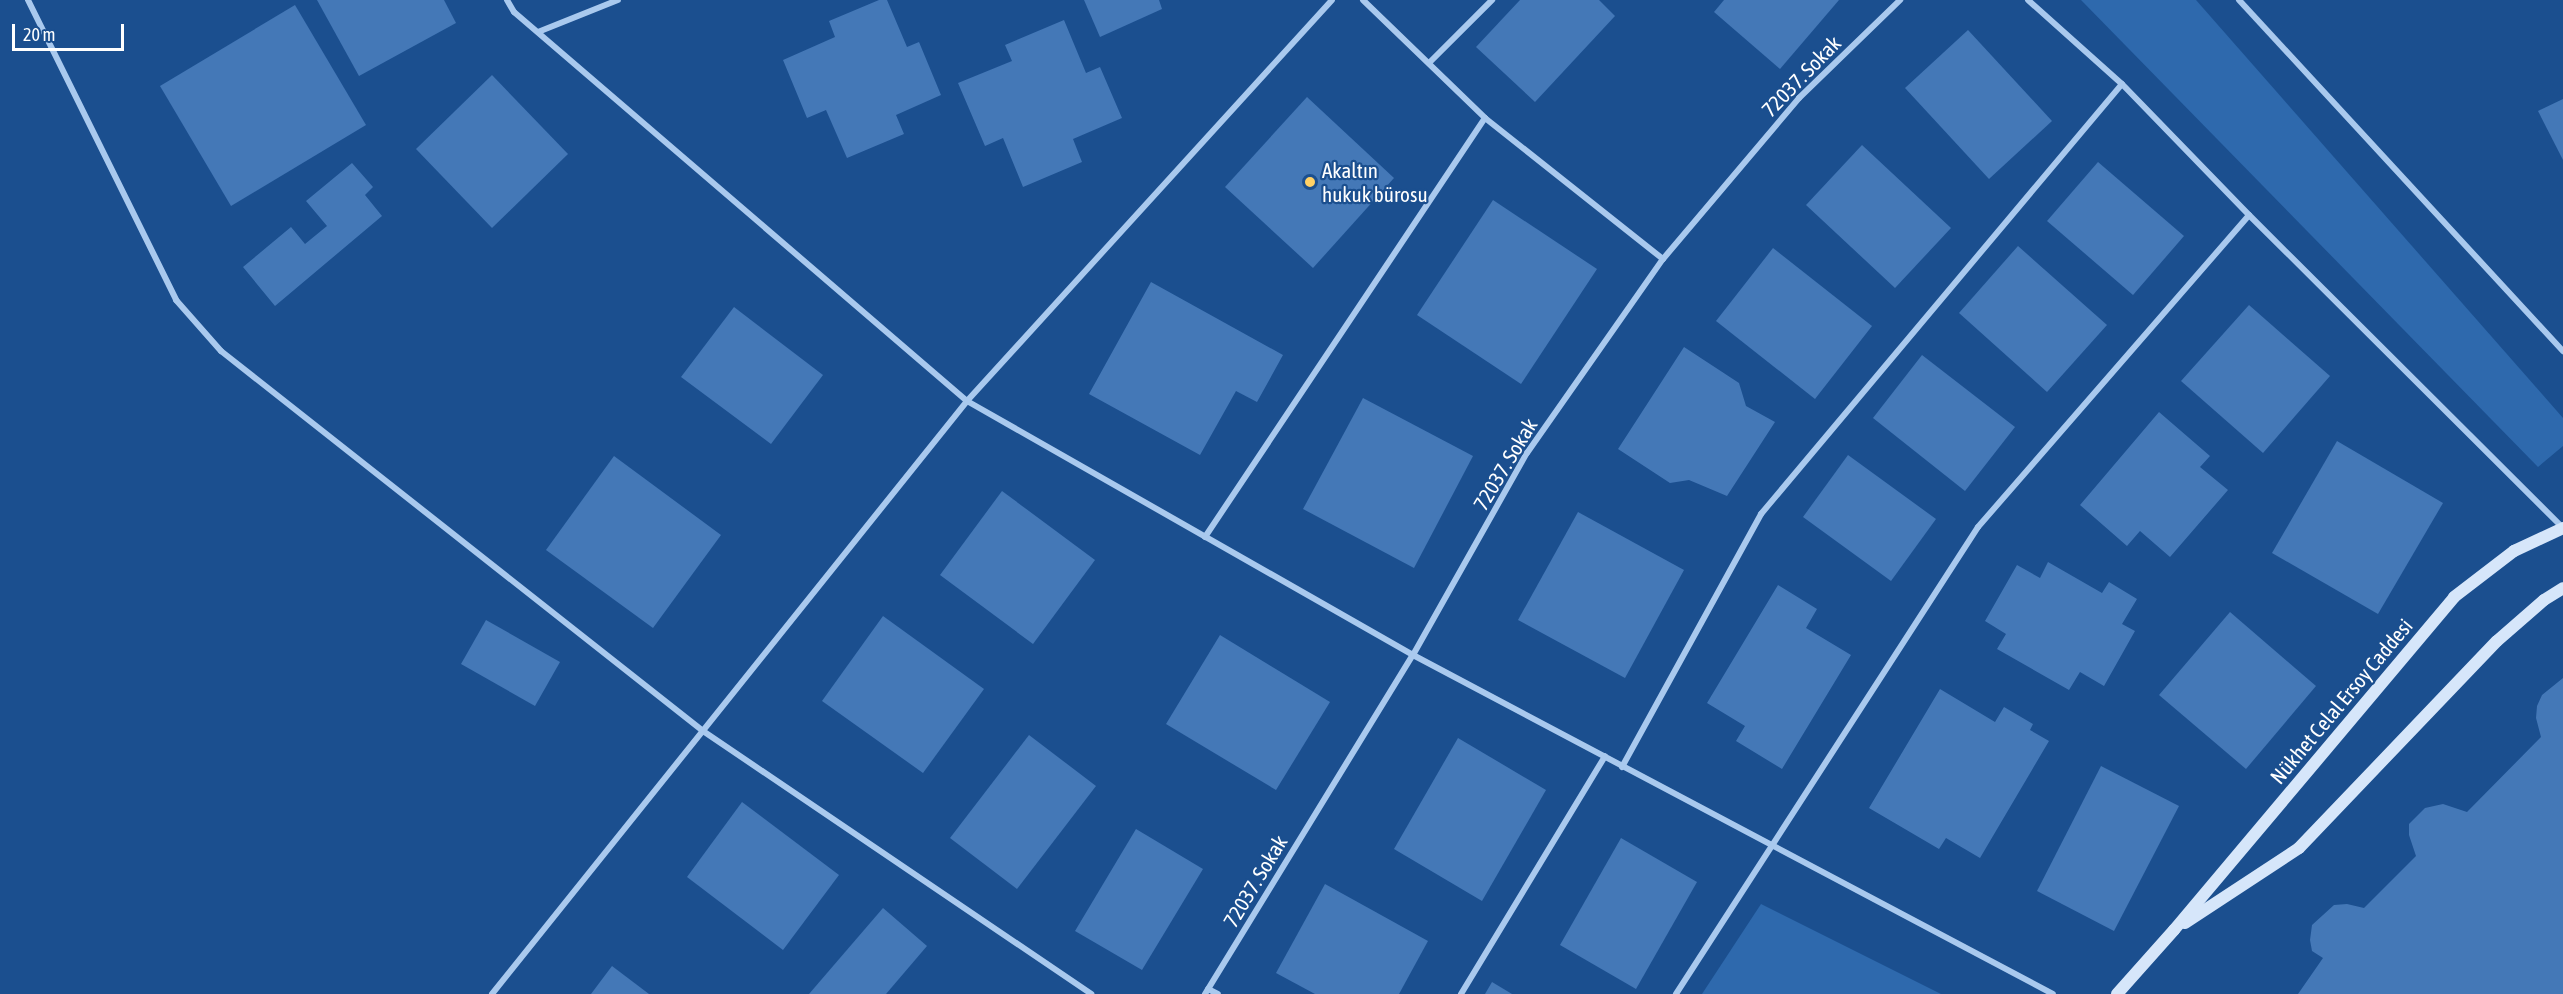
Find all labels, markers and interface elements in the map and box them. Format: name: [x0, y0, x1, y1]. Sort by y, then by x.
scale bar: [15, 12, 128, 50]
text: 20 m: [23, 24, 55, 45]
street label: 72037. Sokak: [1756, 30, 1846, 122]
place label: Akaltın hukuk bürosu: [1322, 157, 1428, 207]
marker: Akaltın hukuk bürosu: [1303, 175, 1317, 189]
street label: 72037. Sokak: [1468, 413, 1542, 515]
street label: Nükhet Celal Ersoy Caddesi: [2265, 613, 2417, 789]
street label: 72037. Sokak: [1218, 830, 1292, 932]

